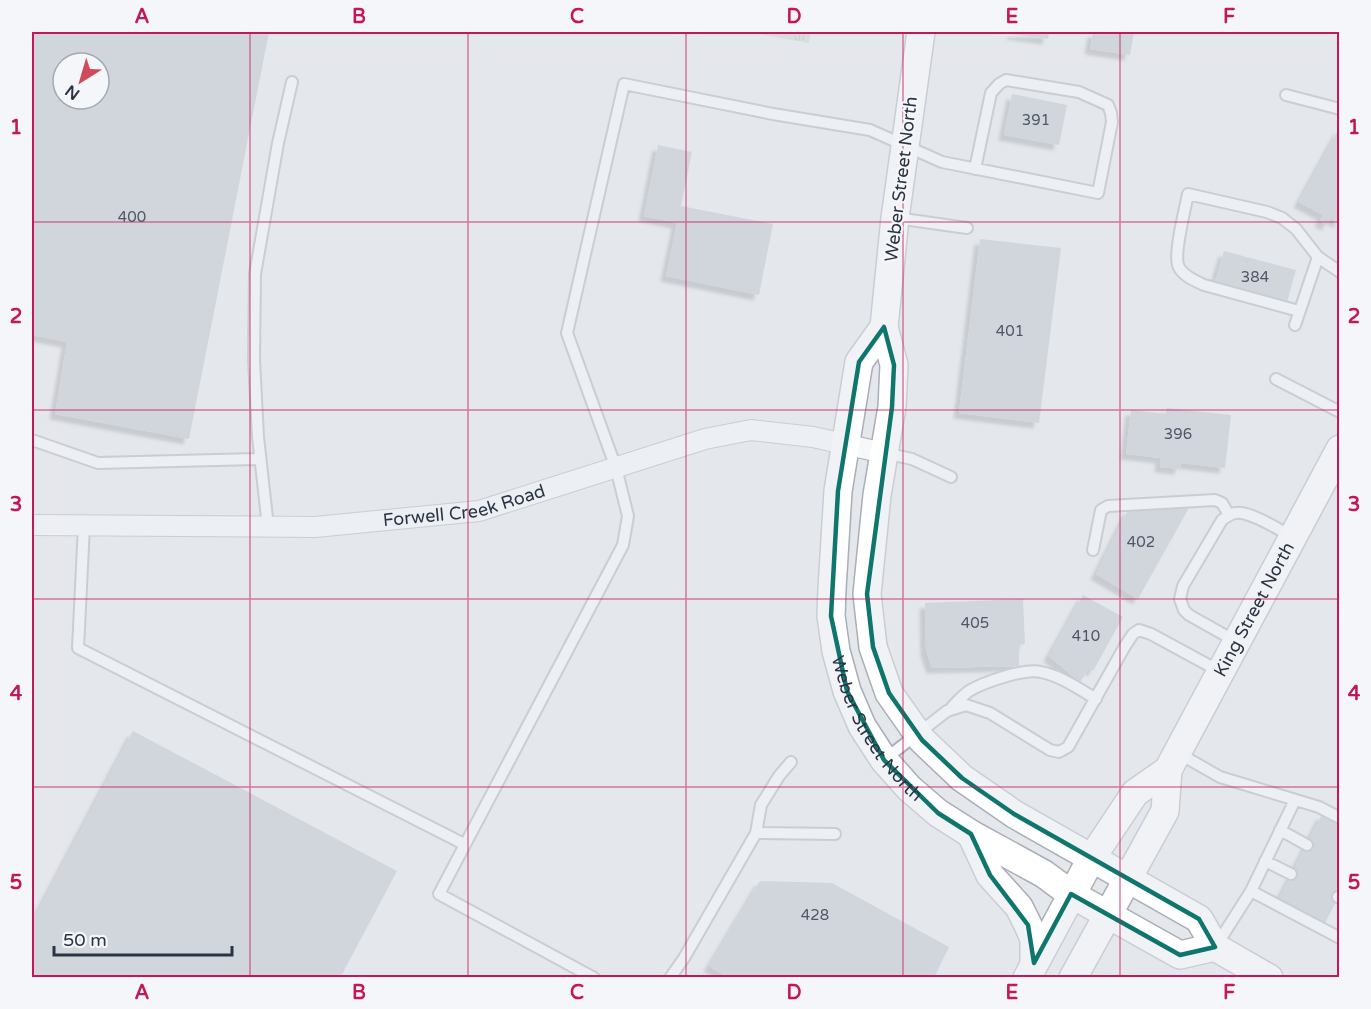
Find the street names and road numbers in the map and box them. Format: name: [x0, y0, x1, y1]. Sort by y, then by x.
street label: Weber Street North: [880, 95, 922, 263]
street label: Forwell Creek Road: [382, 480, 548, 531]
street label: King Street North: [1209, 538, 1299, 681]
street label: Weber Street North: [827, 653, 927, 806]

